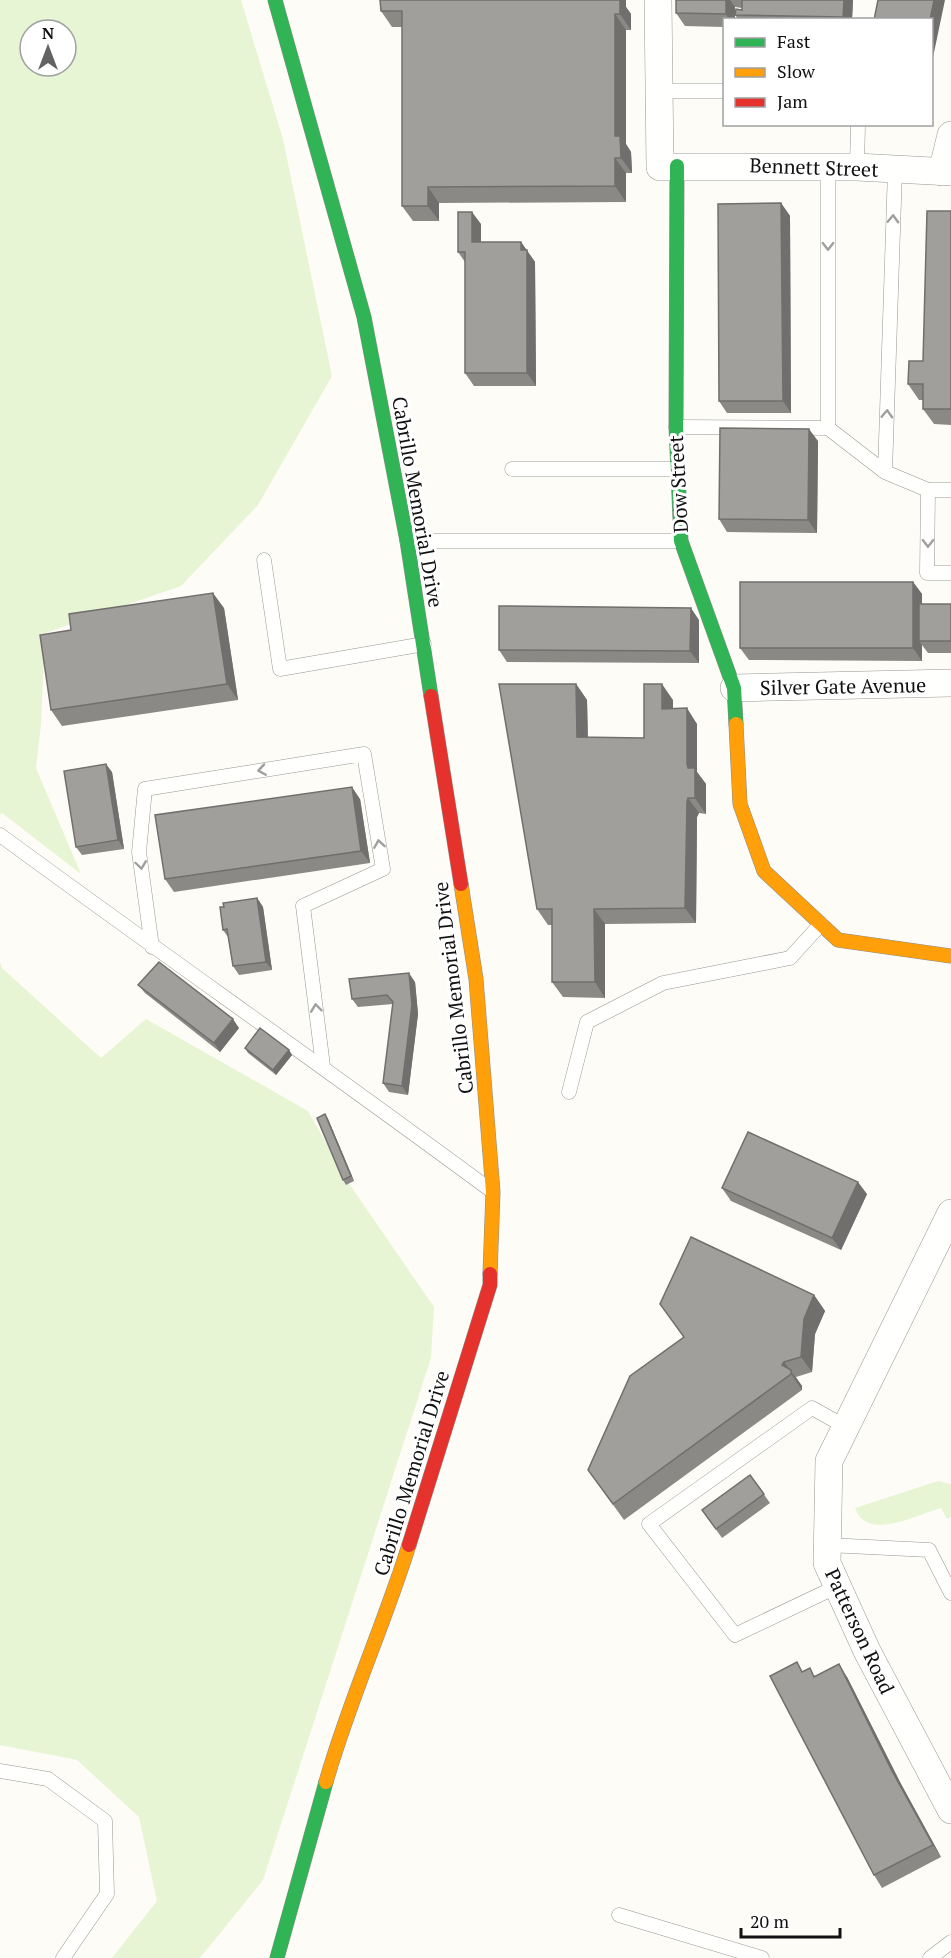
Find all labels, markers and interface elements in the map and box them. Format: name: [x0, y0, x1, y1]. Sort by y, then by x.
north arrow: [18, 18, 78, 78]
legend: [723, 18, 933, 126]
text: N: [42, 22, 54, 44]
text: Fast: [777, 29, 811, 53]
text: Slow: [777, 59, 816, 83]
text: Jam: [777, 89, 808, 113]
street label: Bennett Street: [749, 151, 880, 183]
one-way arrow: [887, 214, 899, 223]
one-way arrow: [822, 242, 834, 251]
street label: Cabrillo Memorial Drive: [386, 394, 450, 610]
one-way arrow: [881, 409, 893, 418]
street label: Dow Street: [662, 434, 694, 534]
one-way arrow: [921, 539, 934, 548]
street label: Silver Gate Avenue: [760, 671, 926, 701]
one-way arrow: [258, 763, 268, 776]
one-way arrow: [373, 839, 386, 849]
one-way arrow: [134, 860, 146, 869]
street label: Cabrillo Memorial Drive: [427, 880, 479, 1096]
one-way arrow: [310, 1003, 323, 1012]
street label: Cabrillo Memorial Drive: [367, 1367, 455, 1579]
street label: Patterson Road: [819, 1564, 901, 1698]
scale bar: [741, 1901, 840, 1939]
text: 20 m: [750, 1909, 790, 1933]

